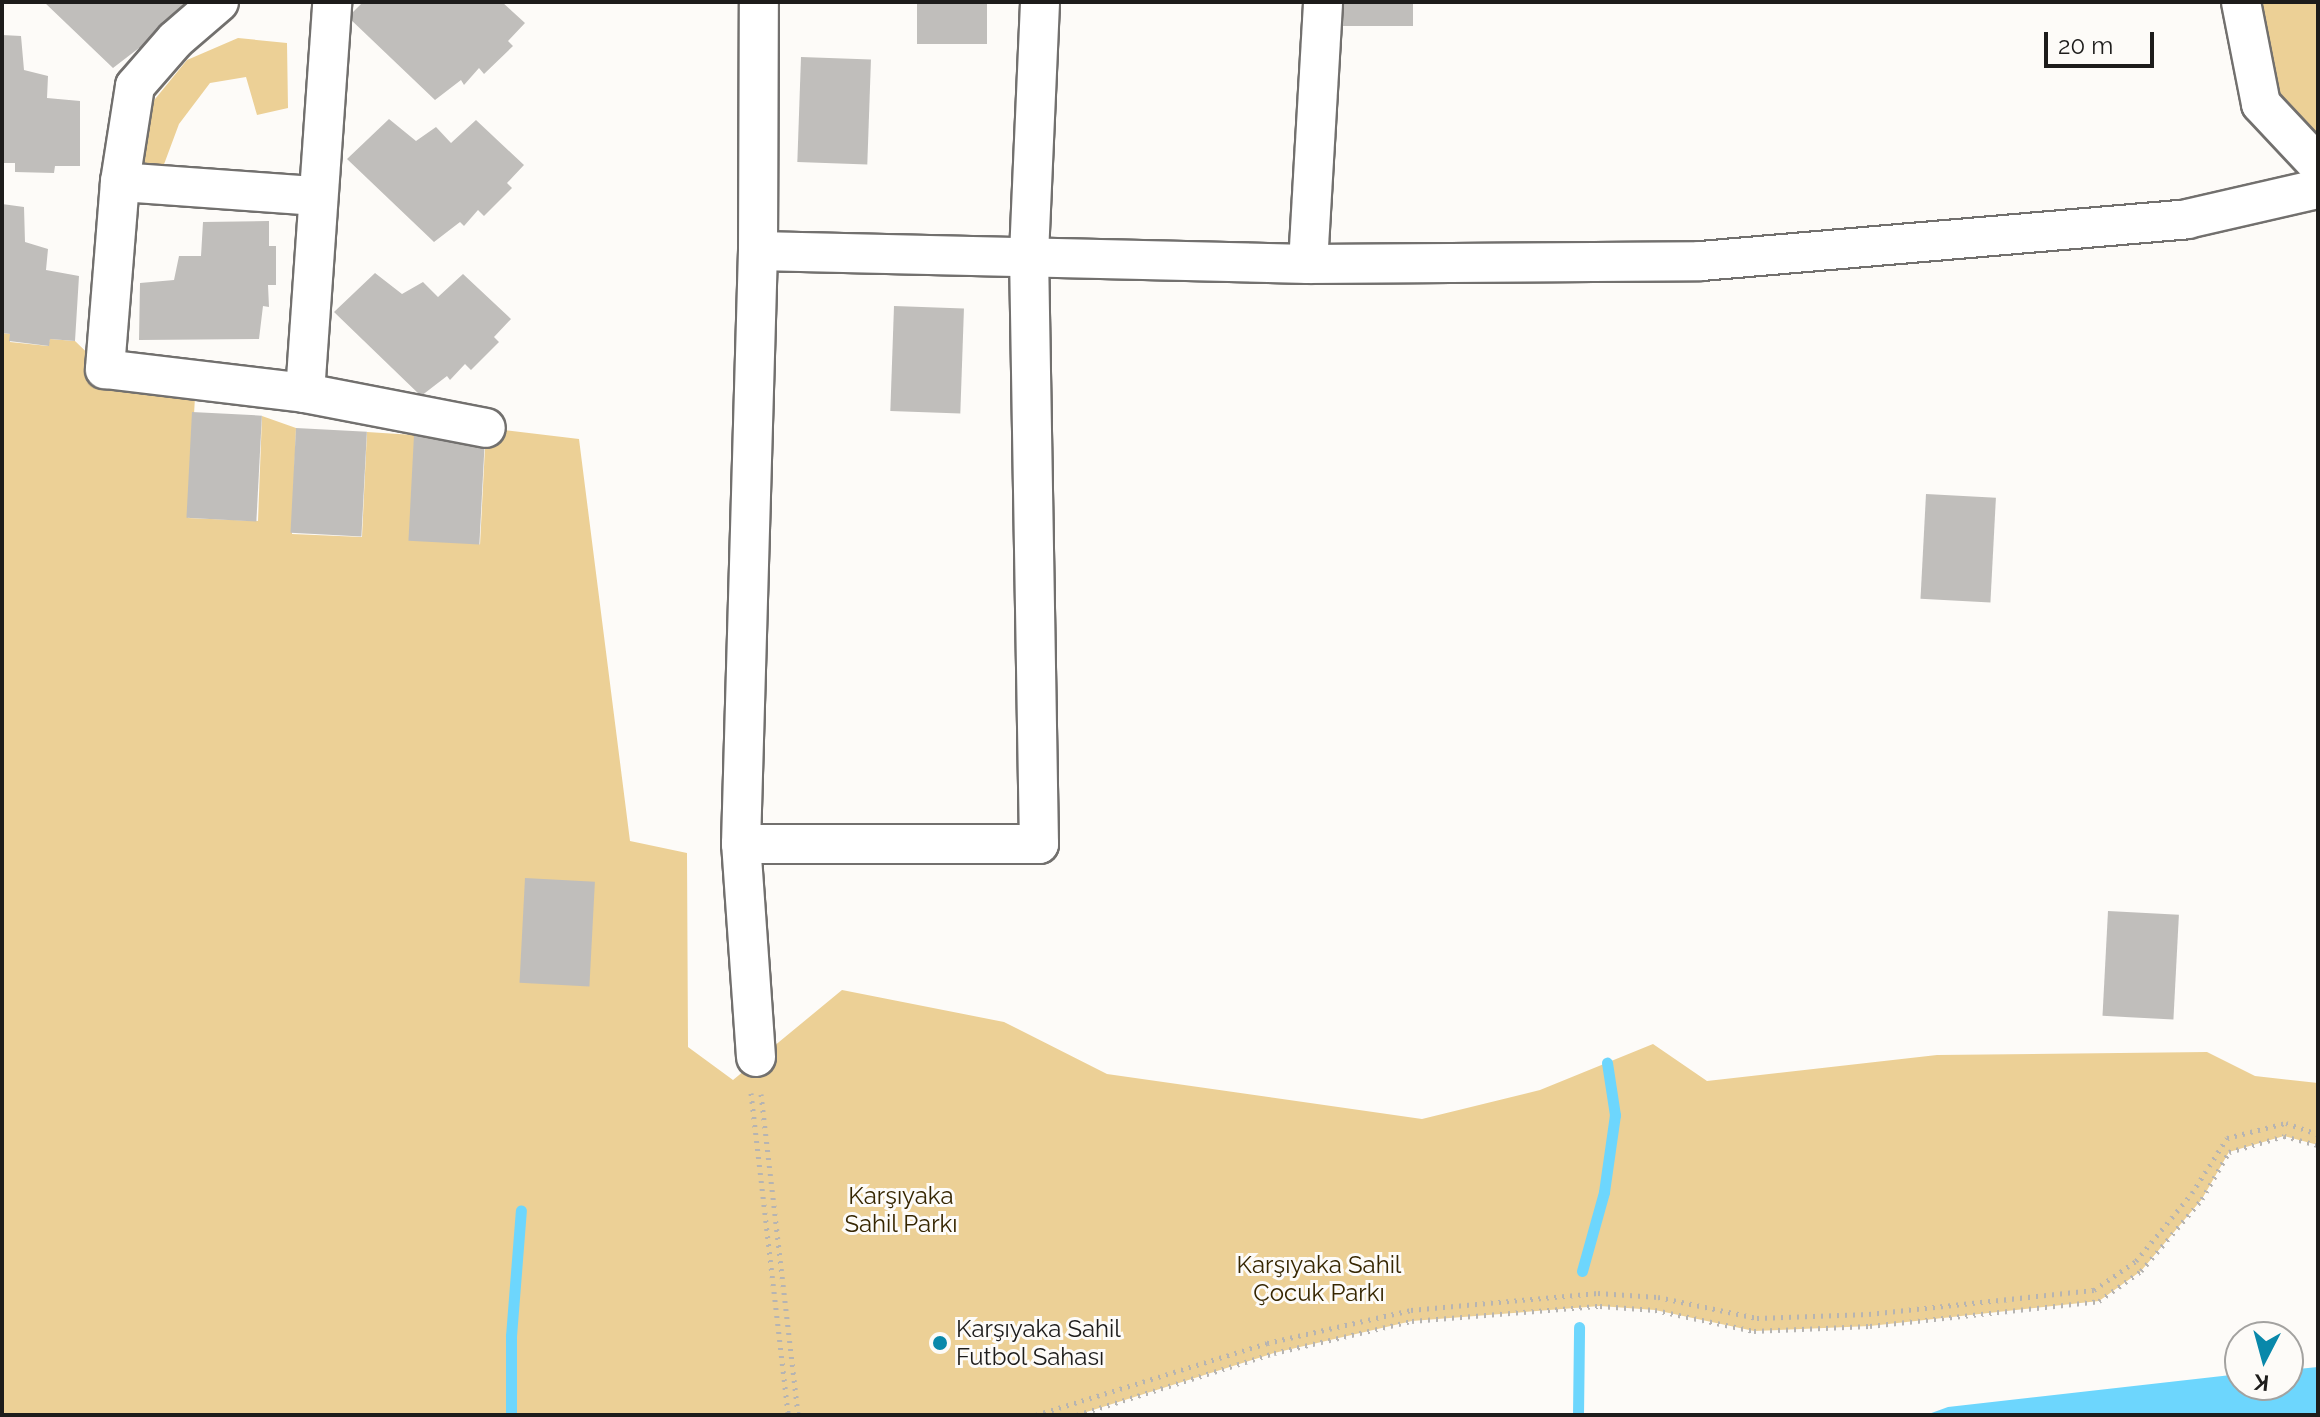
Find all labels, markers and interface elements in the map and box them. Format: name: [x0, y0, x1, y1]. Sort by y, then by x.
scale bar: [2048, 16, 2158, 66]
text: 20 m: [2058, 31, 2113, 60]
park label: Karşıyaka Sahil Parkı: [844, 1182, 958, 1238]
park label: Karşıyaka Sahil Çocuk Parkı: [1237, 1251, 1401, 1307]
place label: Karşıyaka Sahil Futbol Sahası: [956, 1315, 1121, 1371]
north arrow: [2224, 1321, 2304, 1401]
marker: Karşıyaka Sahil Futbol Sahası: [931, 1334, 949, 1352]
text: K: [2253, 1369, 2270, 1397]

